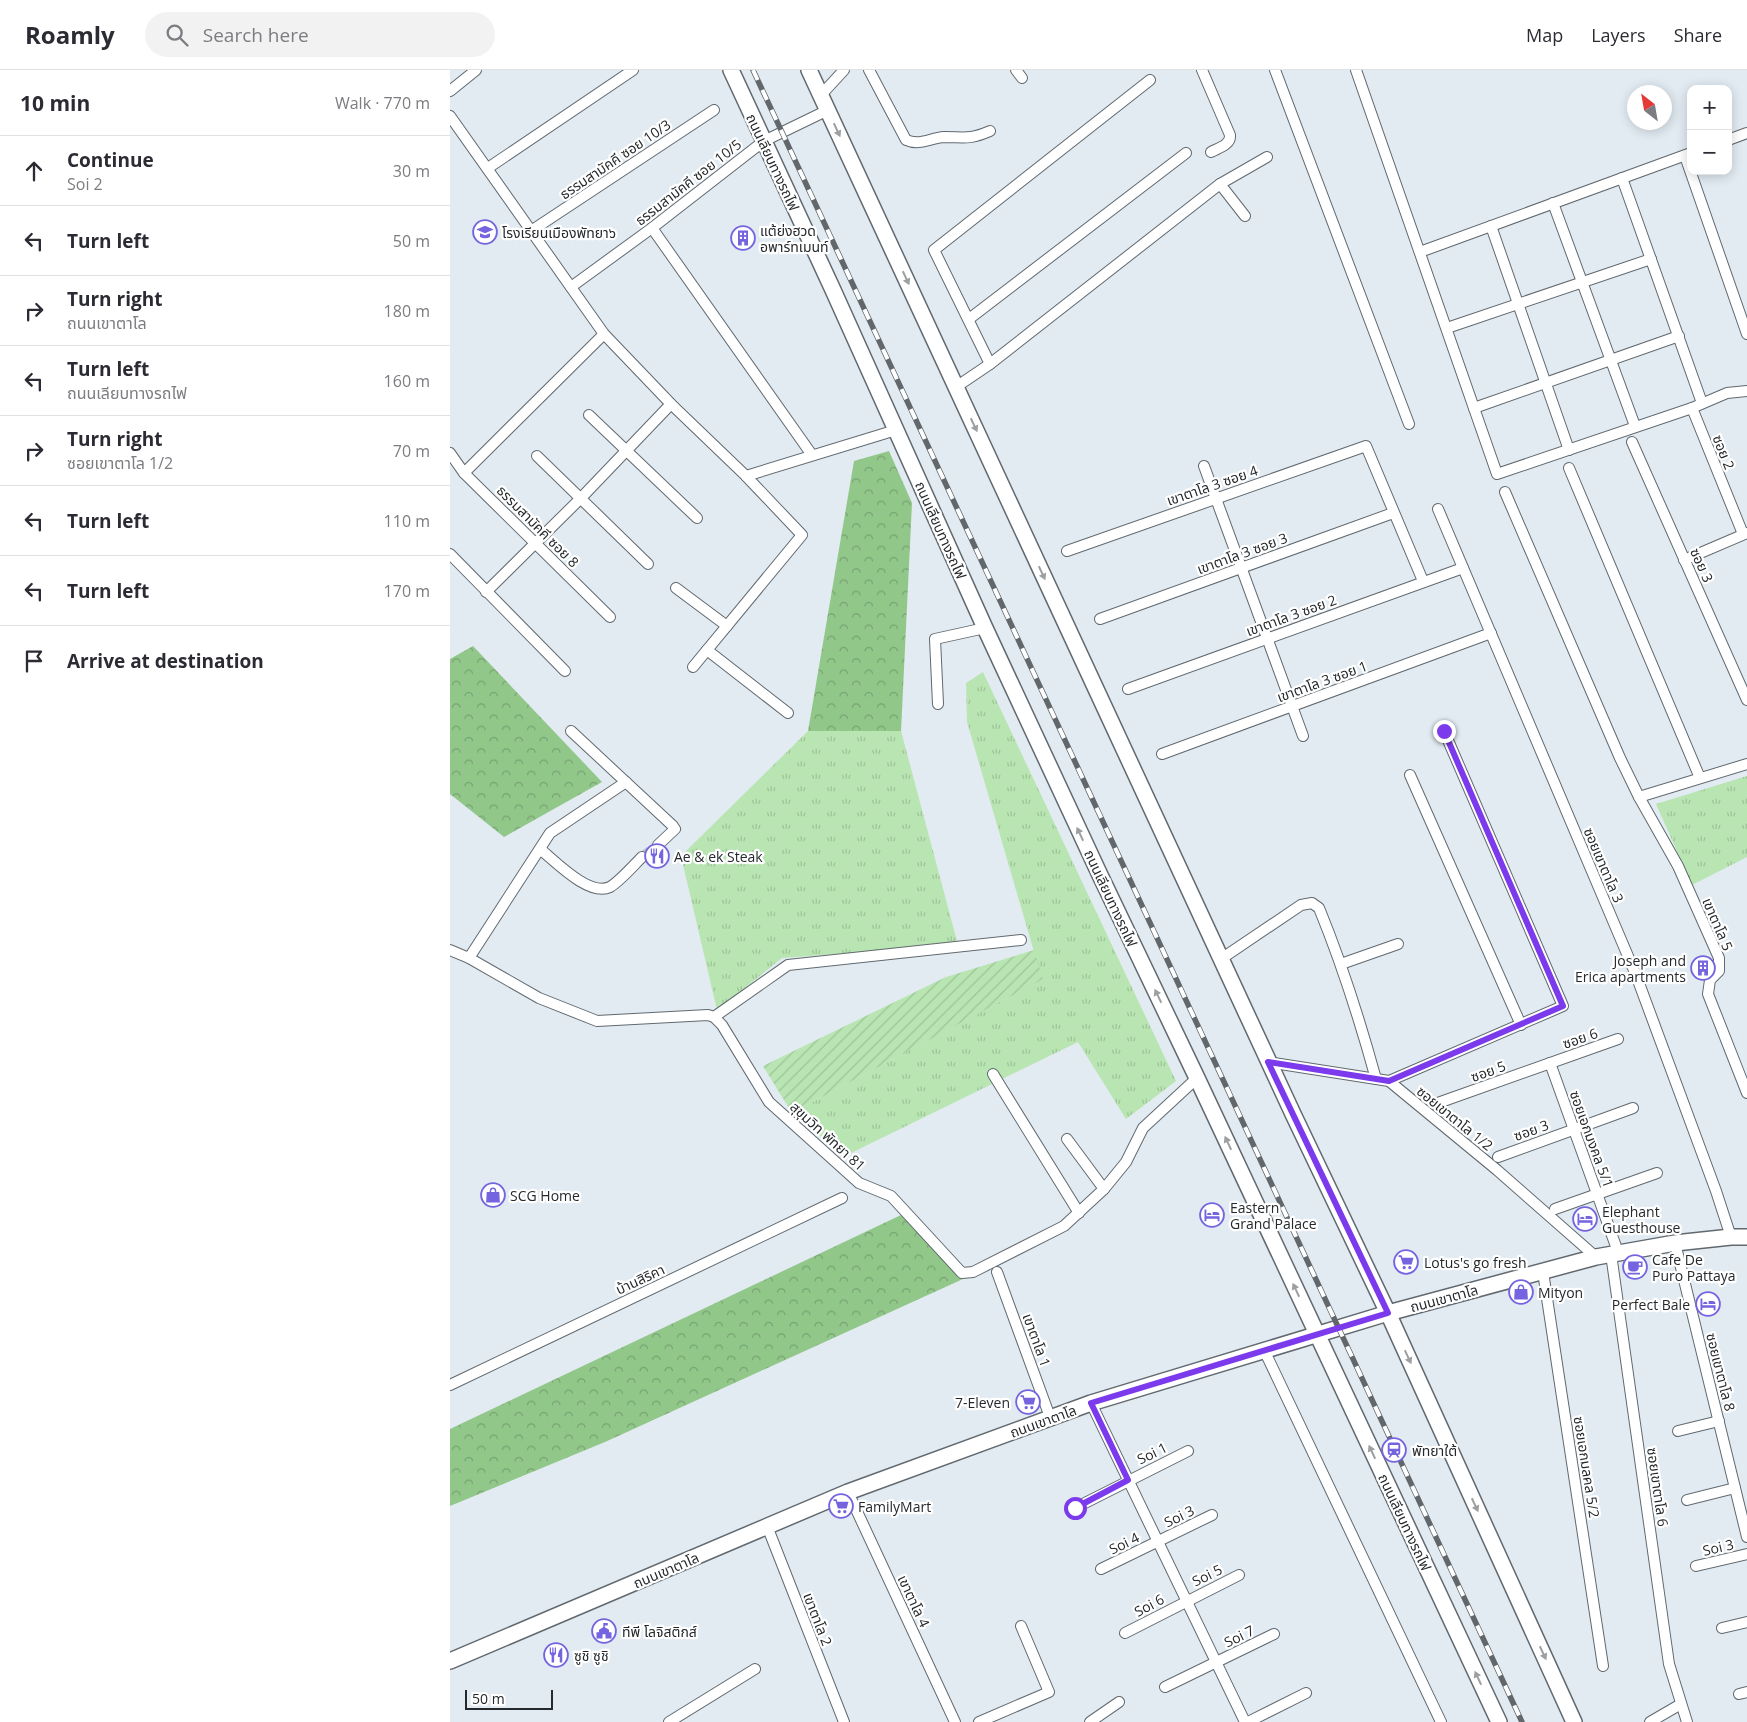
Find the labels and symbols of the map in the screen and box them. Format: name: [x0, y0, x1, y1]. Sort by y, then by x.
north arrow: [1627, 85, 1672, 130]
street label: ถนนเลียบทางรถไฟ: [742, 110, 804, 214]
street label: ธรรมสามัคคี ซอย 10/3: [556, 115, 674, 203]
one-way arrow: [834, 123, 842, 137]
street label: ธรรมสามัคคี ซอย 10/5: [631, 135, 745, 229]
school or university icon: โรงเรียนเมืองพัทยา๖: [472, 219, 498, 245]
place label: แต้ย่งฮวด อพาร์ทเมนท์: [760, 221, 829, 256]
place label: โรงเรียนเมืองพัทยา๖: [502, 223, 616, 242]
building icon: แต้ย่งฮวด อพาร์ทเมนท์: [730, 225, 756, 251]
one-way arrow: [902, 271, 910, 285]
one-way arrow: [970, 418, 978, 432]
street label: ซอย 2: [1708, 432, 1740, 472]
street label: เขาตาโล 3 ซอย 4: [1164, 461, 1260, 509]
street label: ถนนเลียบทางรถไฟ: [911, 478, 971, 582]
street label: ธรรมสามัคคี ซอย 8: [493, 481, 583, 571]
street label: เขาตาโล 3 ซอย 3: [1194, 528, 1290, 578]
street label: ซอย 3: [1686, 545, 1718, 585]
one-way arrow: [1038, 565, 1046, 580]
street label: เขาตาโล 3 ซอย 2: [1243, 590, 1339, 640]
street label: เขาตาโล 3 ซอย 1: [1274, 656, 1370, 706]
route end: [1433, 720, 1456, 743]
street label: ซอยเขาตาโล 3: [1580, 825, 1628, 905]
one-way arrow: [1076, 827, 1084, 841]
restaurant icon: Ae & ek Steak: [644, 843, 670, 869]
street label: ถนนเลียบทางรถไฟ: [1080, 846, 1142, 950]
place label: Ae & ek Steak: [674, 847, 763, 866]
street label: เขาตาโล 5: [1698, 895, 1738, 953]
place label: Joseph and Erica apartments: [1575, 951, 1686, 986]
building icon: Joseph and Erica apartments: [1690, 955, 1716, 981]
one-way arrow: [1154, 989, 1162, 1004]
street label: ซอย 6: [1560, 1023, 1600, 1053]
street label: ซอย 5: [1468, 1056, 1508, 1086]
street label: ซอยเขาตาโล 1/2: [1413, 1081, 1497, 1155]
street label: ซอยเอกมงคล 5/1: [1566, 1088, 1618, 1190]
street label: สุขุมวิท พัทยา 81: [786, 1097, 870, 1175]
street label: ซอย 3: [1511, 1115, 1551, 1145]
one-way arrow: [1223, 1136, 1231, 1150]
shop icon: SCG Home: [480, 1182, 506, 1208]
place label: SCG Home: [510, 1186, 580, 1205]
place label: Eastern Grand Palace: [1230, 1198, 1317, 1233]
hotel icon: Eastern Grand Palace: [1199, 1202, 1225, 1228]
place label: Elephant Guesthouse: [1602, 1202, 1681, 1237]
hotel icon: Elephant Guesthouse: [1572, 1206, 1598, 1232]
supermarket icon: Lotus's go fresh: [1393, 1249, 1419, 1275]
place label: Cafe De Puro Pattaya: [1652, 1250, 1736, 1285]
place label: Lotus's go fresh: [1424, 1253, 1527, 1272]
cafe icon: Cafe De Puro Pattaya: [1622, 1254, 1648, 1280]
street label: บ้านสิริคา: [612, 1259, 668, 1299]
shop icon: Mityon: [1508, 1279, 1534, 1305]
street label: ถนนเขาตาโล: [1408, 1280, 1480, 1316]
one-way arrow: [1292, 1283, 1301, 1298]
place label: Mityon: [1538, 1283, 1583, 1302]
hotel icon: Perfect Bale: [1695, 1291, 1721, 1317]
place label: Perfect Bale: [1612, 1295, 1690, 1314]
street label: เขาตาโล 1: [1019, 1311, 1055, 1369]
street label: ซอยเขาตาโล 8: [1702, 1331, 1740, 1413]
one-way arrow: [1404, 1350, 1412, 1364]
supermarket icon: 7-Eleven: [1015, 1389, 1041, 1415]
place label: 7-Eleven: [955, 1393, 1010, 1412]
street label: ถนนเขาตาโล: [1007, 1400, 1079, 1442]
street label: ซอยเอกมลคล 5/2: [1570, 1415, 1604, 1519]
station icon: พัทยาใต้: [1381, 1437, 1407, 1463]
street label: Soi 1: [1134, 1438, 1170, 1468]
place label: พัทยาใต้: [1412, 1441, 1457, 1460]
one-way arrow: [1368, 1444, 1376, 1459]
street label: ซอยเขาตาโล 6: [1643, 1446, 1673, 1528]
street label: ถนนเลียบทางรถไฟ: [1374, 1470, 1436, 1574]
supermarket icon: FamilyMart: [828, 1493, 854, 1519]
place label: FamilyMart: [858, 1497, 931, 1516]
route start: [1064, 1497, 1087, 1520]
one-way arrow: [1472, 1498, 1480, 1512]
street label: Soi 3: [1161, 1501, 1197, 1531]
street label: Soi 4: [1106, 1528, 1142, 1558]
street label: Soi 3: [1701, 1534, 1735, 1560]
street label: ถนนเขาตาโล: [630, 1548, 702, 1592]
street label: Soi 5: [1189, 1560, 1225, 1590]
street label: เขาตาโล 4: [894, 1572, 934, 1630]
street label: Soi 6: [1131, 1589, 1167, 1621]
street label: เขาตาโล 2: [799, 1590, 837, 1648]
public building icon: ทีพี โลจิสติกส์: [591, 1618, 617, 1644]
street label: Soi 7: [1221, 1621, 1257, 1651]
place label: ทีพี โลจิสติกส์: [622, 1622, 697, 1641]
restaurant icon: ซูชิ ซูชิ: [543, 1642, 569, 1668]
place label: ซูชิ ซูชิ: [574, 1646, 609, 1665]
one-way arrow: [1539, 1646, 1547, 1660]
one-way arrow: [1474, 1671, 1482, 1685]
scale bar: [465, 1687, 552, 1710]

